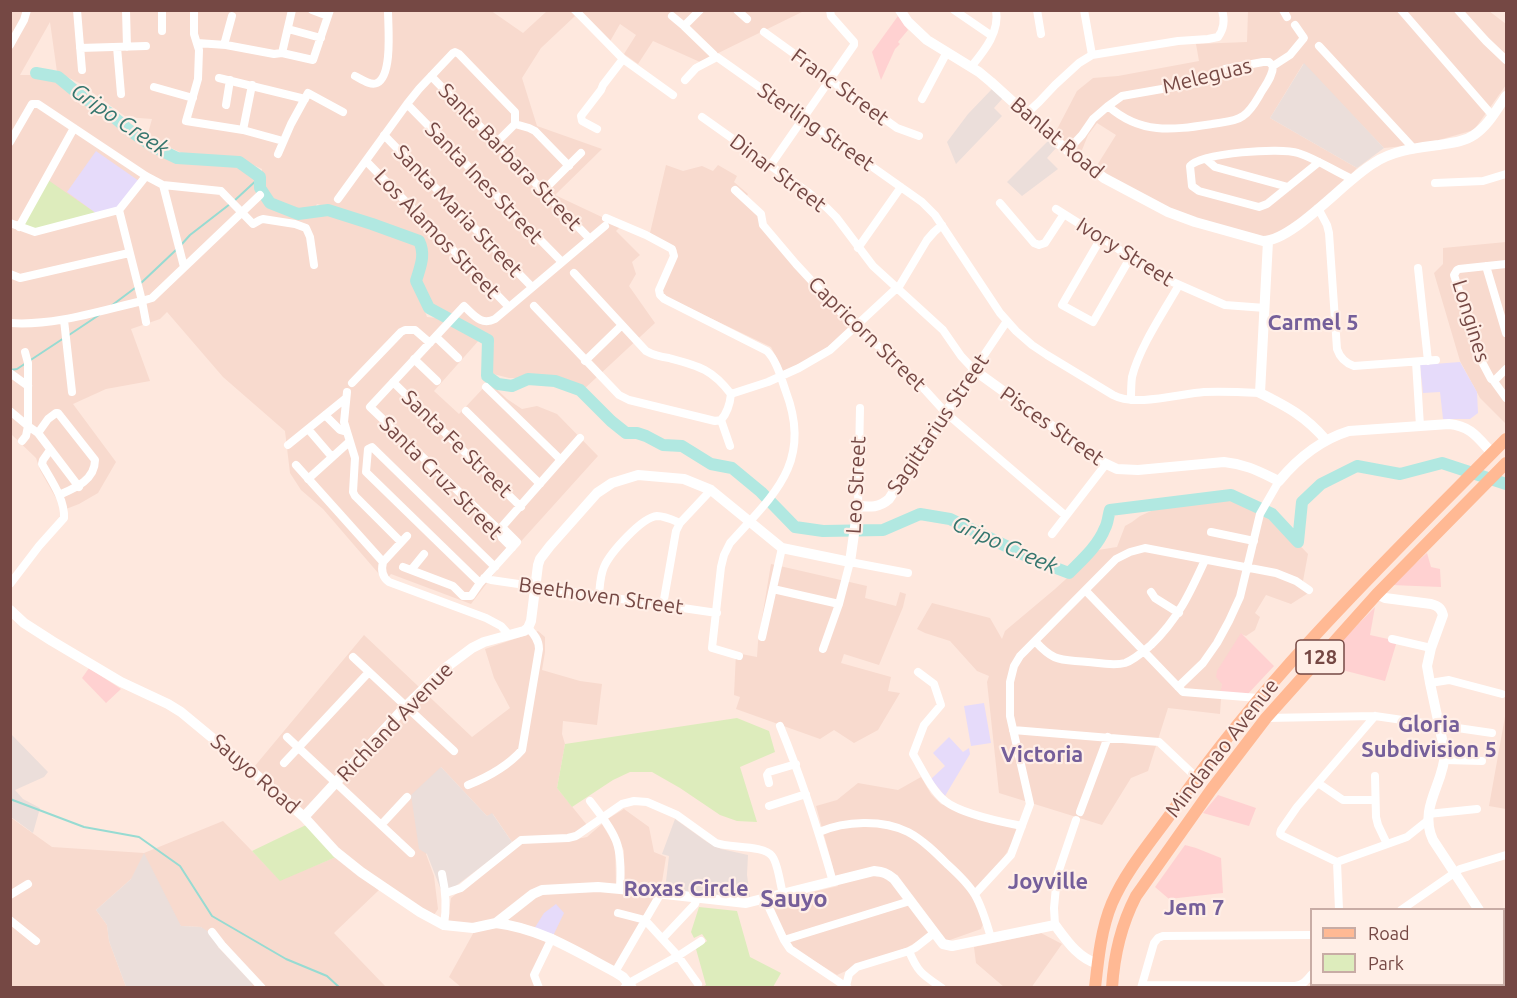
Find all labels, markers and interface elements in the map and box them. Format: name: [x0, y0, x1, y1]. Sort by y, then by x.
street label: Franc Street: [786, 43, 894, 131]
street label: Meleguas: [1160, 53, 1254, 99]
street label: Sterling Street: [753, 77, 879, 177]
water label: Gripo Creek: [66, 78, 174, 162]
street label: Santa Barbara Street: [433, 78, 587, 236]
street label: Banlat Road: [1005, 92, 1109, 184]
street label: Santa Ines Street: [420, 117, 548, 249]
street label: Dinar Street: [725, 129, 831, 217]
street label: Santa Maria Street: [389, 140, 527, 282]
street label: Los Alamos Street: [369, 164, 505, 304]
street label: Ivory Street: [1072, 212, 1178, 292]
street label: Capricorn Street: [803, 271, 931, 397]
street label: Longines: [1447, 277, 1495, 365]
district label: Carmel 5: [1267, 310, 1359, 336]
street label: Sagittarius Street: [882, 349, 994, 499]
street label: Pisces Street: [995, 381, 1109, 471]
street label: Santa Fe Street: [397, 385, 517, 503]
street label: Santa Cruz Street: [374, 411, 508, 545]
street label: Leo Street: [841, 435, 871, 535]
water label: Gripo Creek: [948, 510, 1062, 580]
street label: Beethoven Street: [517, 572, 685, 620]
road number: 128: [1296, 640, 1344, 674]
street label: Richland Avenue: [332, 657, 458, 787]
street label: Mindanao Avenue: [1160, 674, 1284, 822]
district label: Gloria Subdivision 5: [1361, 712, 1497, 764]
street label: Sauyo Road: [205, 729, 305, 819]
district label: Victoria: [1001, 742, 1083, 768]
district label: Joyville: [1008, 869, 1088, 895]
district label: Roxas Circle: [623, 876, 749, 902]
district label: Sauyo: [760, 885, 828, 913]
district label: Jem 7: [1164, 895, 1224, 921]
legend: [1310, 908, 1505, 986]
text: Road: [1368, 923, 1410, 943]
text: Park: [1368, 953, 1404, 973]

